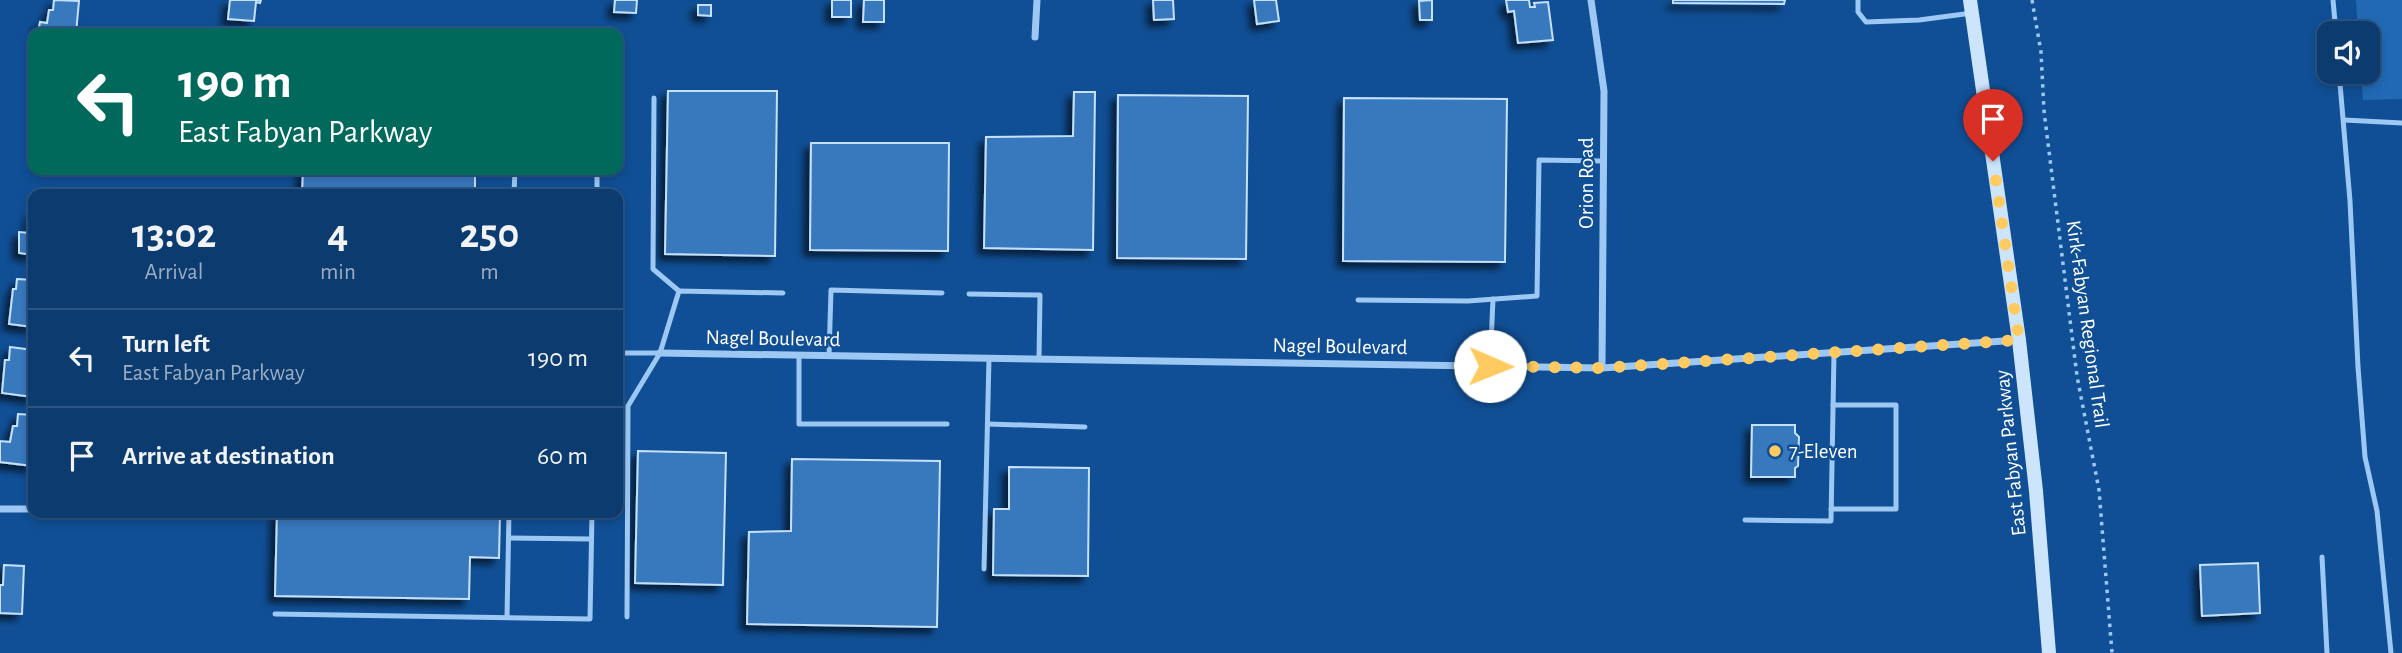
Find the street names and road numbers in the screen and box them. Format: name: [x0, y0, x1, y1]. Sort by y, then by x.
street label: Orion Road: [1576, 137, 1597, 229]
street label: Kirk-Fabyan Regional Trail: [2063, 219, 2112, 429]
street label: Nagel Boulevard: [705, 327, 841, 350]
street label: Nagel Boulevard: [1272, 335, 1408, 358]
street label: East Fabyan Parkway: [1991, 369, 2030, 537]

